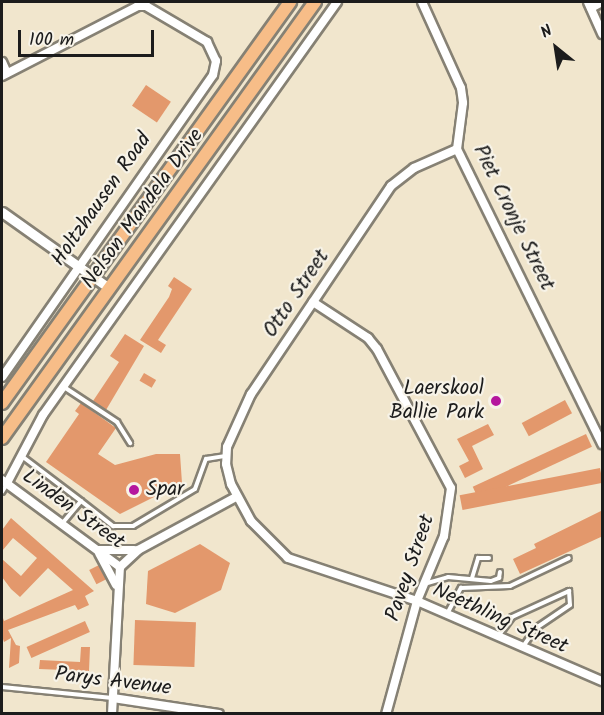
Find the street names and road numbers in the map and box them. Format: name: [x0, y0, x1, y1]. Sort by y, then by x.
street label: Nelson Mandela Drive: [76, 124, 210, 294]
street label: Holtzhausen Road: [47, 128, 157, 272]
street label: Piet Cronje Street: [467, 141, 559, 295]
street label: Otto Street: [259, 245, 335, 343]
street label: Linden Street: [17, 464, 129, 556]
street label: Pavey Street: [381, 511, 441, 625]
street label: Neethling Street: [428, 578, 572, 660]
street label: Parys Avenue: [53, 662, 173, 702]

